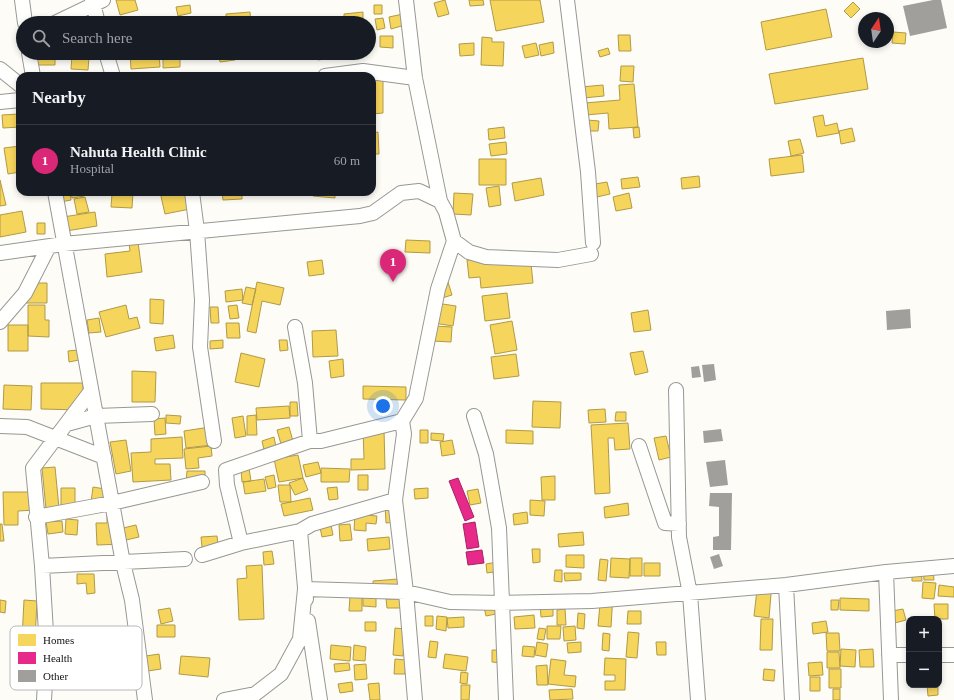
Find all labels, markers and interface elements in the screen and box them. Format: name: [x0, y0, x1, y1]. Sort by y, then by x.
north arrow: [858, 12, 894, 48]
search box: [16, 16, 376, 60]
icon: search: [30, 27, 52, 49]
text: Search here: [62, 30, 132, 46]
text: Nearby: [32, 88, 86, 107]
text: Nahuta Health Clinic: [70, 144, 207, 160]
text: 1: [42, 153, 48, 168]
text: 60 m: [334, 153, 360, 168]
text: Hospital: [70, 161, 114, 176]
pin: 1: [380, 249, 406, 282]
your location: [373, 396, 393, 416]
map controls: [906, 616, 942, 688]
button: +: [906, 616, 942, 652]
legend: [10, 626, 142, 690]
text: Homes: [43, 634, 74, 646]
text: Health: [43, 652, 73, 664]
button: −: [906, 652, 942, 688]
text: Other: [43, 670, 68, 682]

